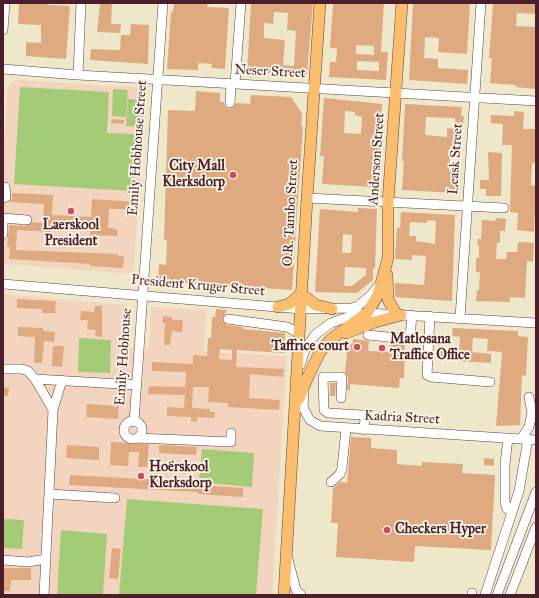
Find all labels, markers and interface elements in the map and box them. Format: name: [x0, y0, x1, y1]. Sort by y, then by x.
street label: Neser Street: [234, 62, 306, 82]
street label: Emily Hobhouse Street: [125, 80, 151, 216]
street label: Anderson Street: [365, 112, 389, 206]
street label: Leask Street: [445, 123, 467, 195]
place label: City Mall Klerksdorp: [162, 159, 225, 192]
street label: O.R. Tambo Street: [280, 159, 302, 267]
marker: City Mall Klerksdorp: [228, 170, 238, 180]
marker: Laerskool President: [66, 206, 76, 216]
place label: Laerskool President: [43, 218, 99, 250]
street label: President Kruger Street: [130, 272, 266, 300]
street label: Emily Hobhouse: [112, 308, 136, 406]
place label: Matlosana Traffice Office: [390, 332, 470, 364]
place label: Taffrice court: [271, 339, 349, 355]
marker: Taffrice court: [352, 342, 362, 352]
marker: Matlosana Traffice Office: [377, 343, 387, 353]
street label: Kadria Street: [364, 408, 440, 428]
place label: Hoërskool Klerksdorp: [149, 460, 212, 492]
marker: Hoërskool Klerksdorp: [136, 471, 146, 481]
place label: Checkers Hyper: [395, 522, 486, 538]
marker: Checkers Hyper: [382, 525, 392, 535]

